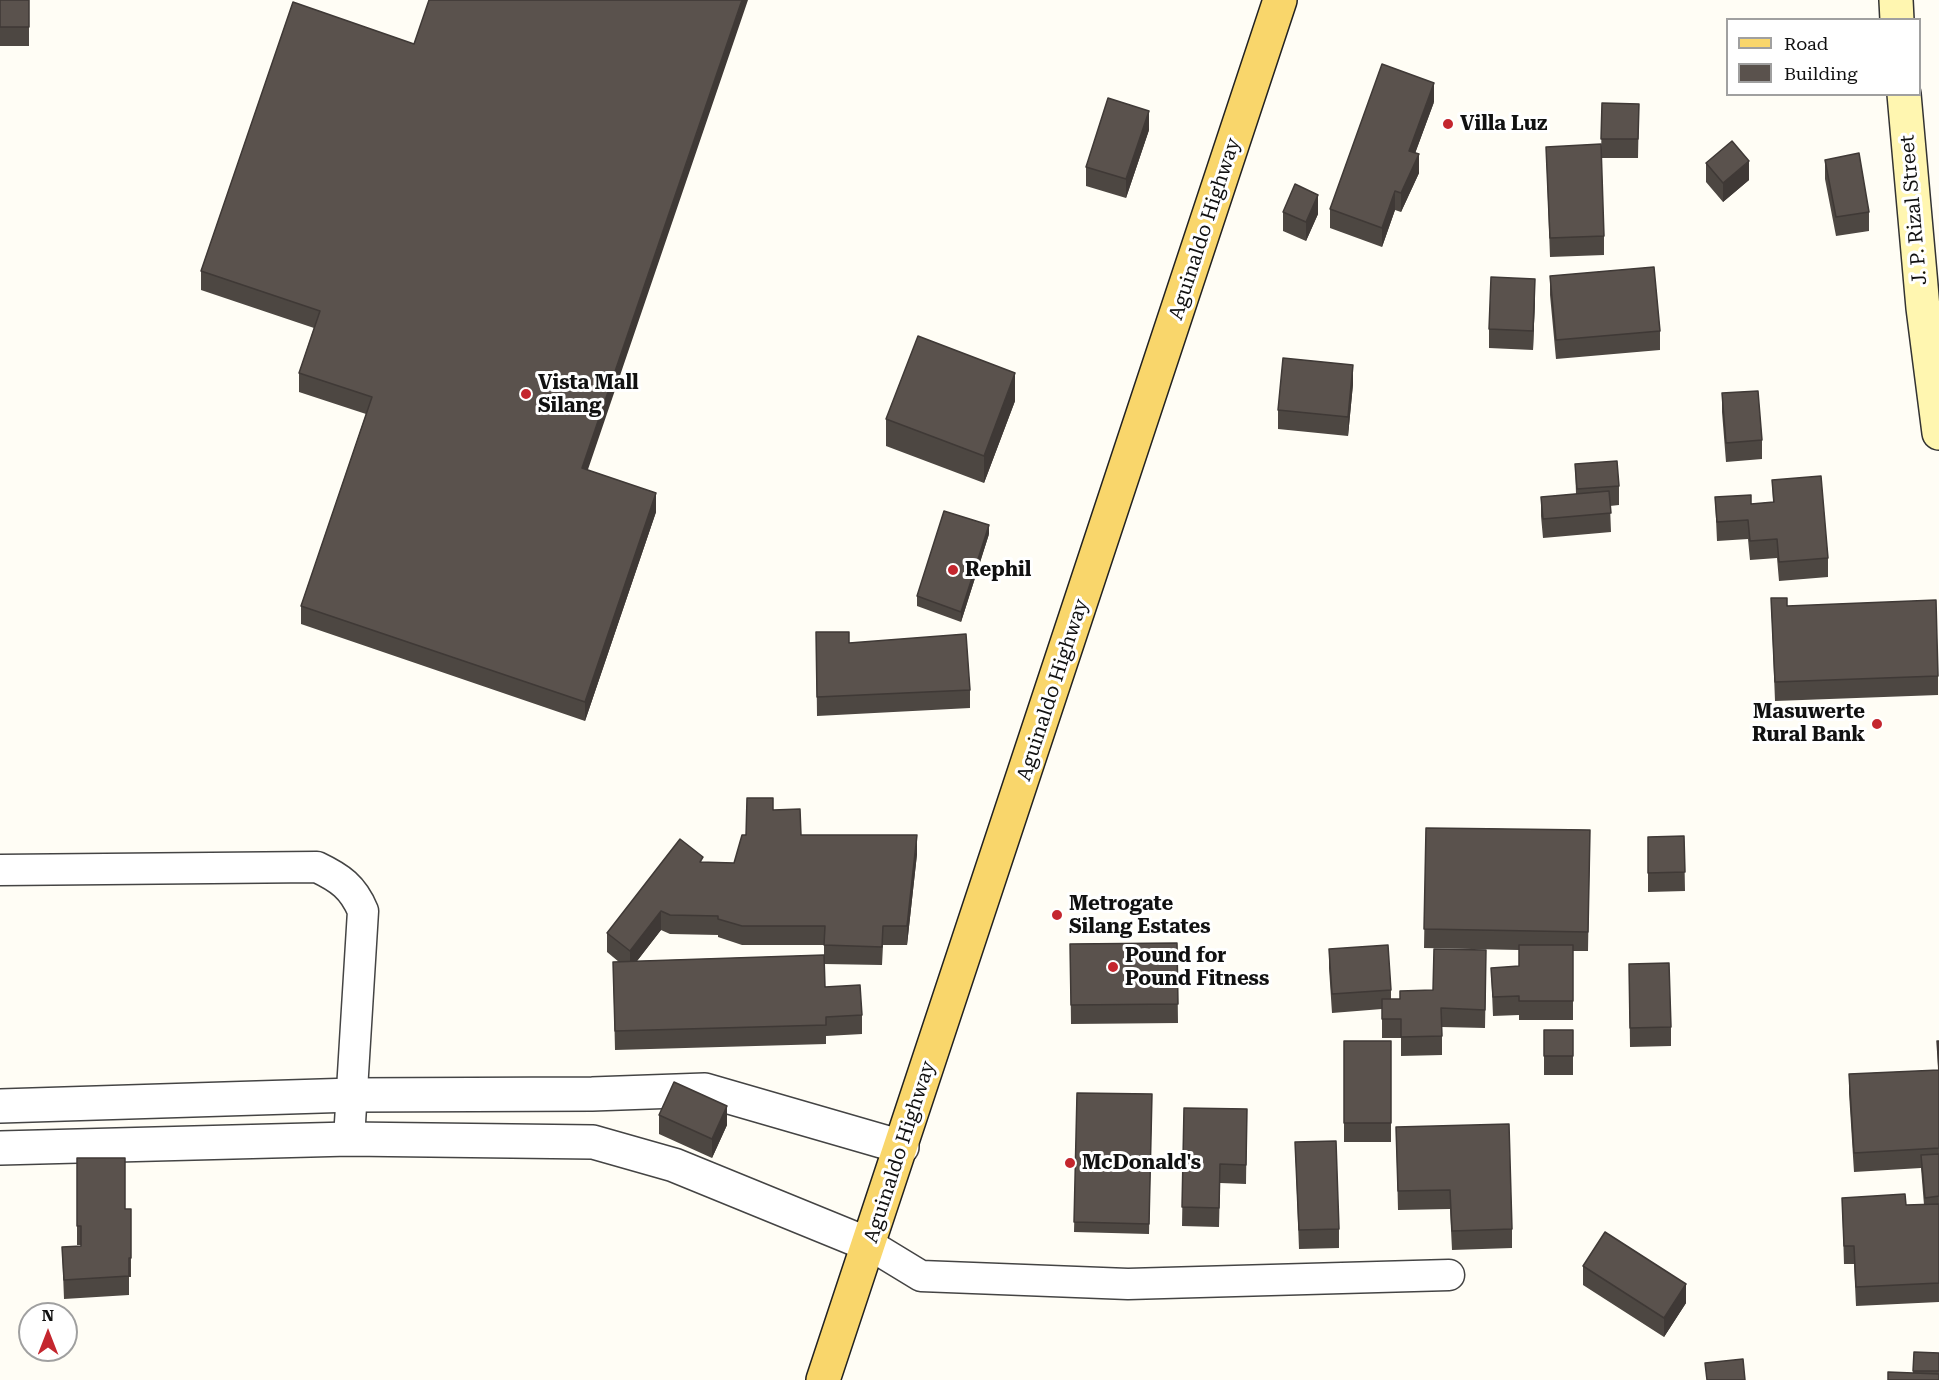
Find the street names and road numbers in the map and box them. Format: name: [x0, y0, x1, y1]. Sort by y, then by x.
street label: J. P. Rizal Street: [1895, 134, 1933, 286]
street label: Aguinaldo Highway: [1164, 135, 1246, 323]
street label: Aguinaldo Highway: [1012, 596, 1094, 784]
street label: Aguinaldo Highway: [859, 1058, 941, 1246]

